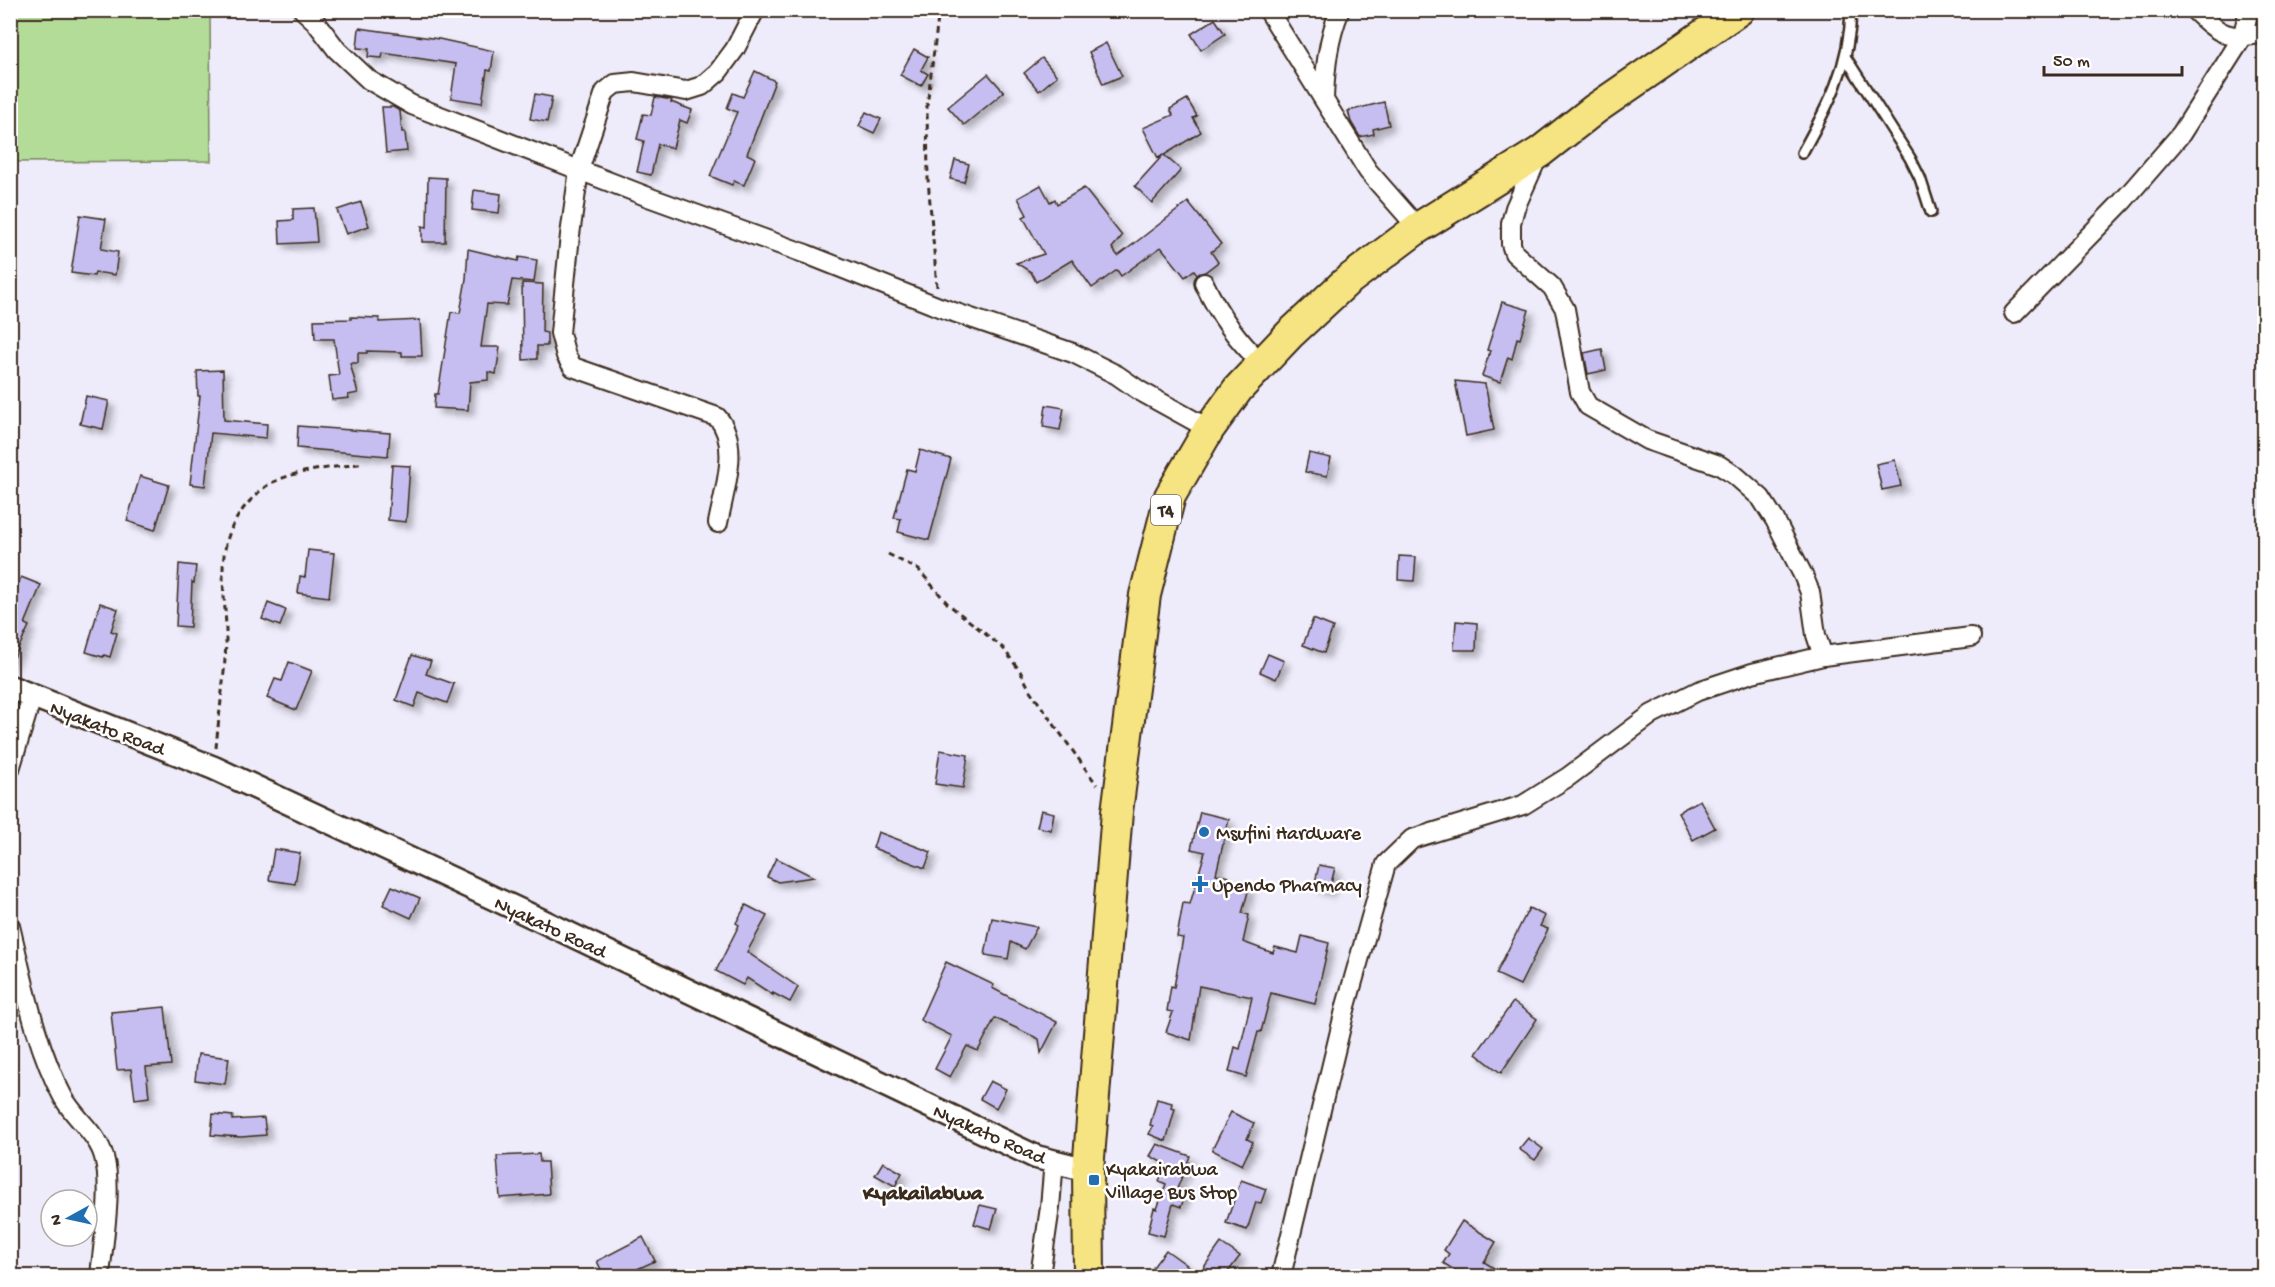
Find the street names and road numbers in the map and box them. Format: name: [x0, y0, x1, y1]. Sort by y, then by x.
road number: T4: [1151, 495, 1181, 525]
street label: Nyakato Road: [46, 698, 169, 763]
street label: Nyakato Road: [490, 893, 611, 966]
street label: Nyakato Road: [929, 1101, 1051, 1172]

